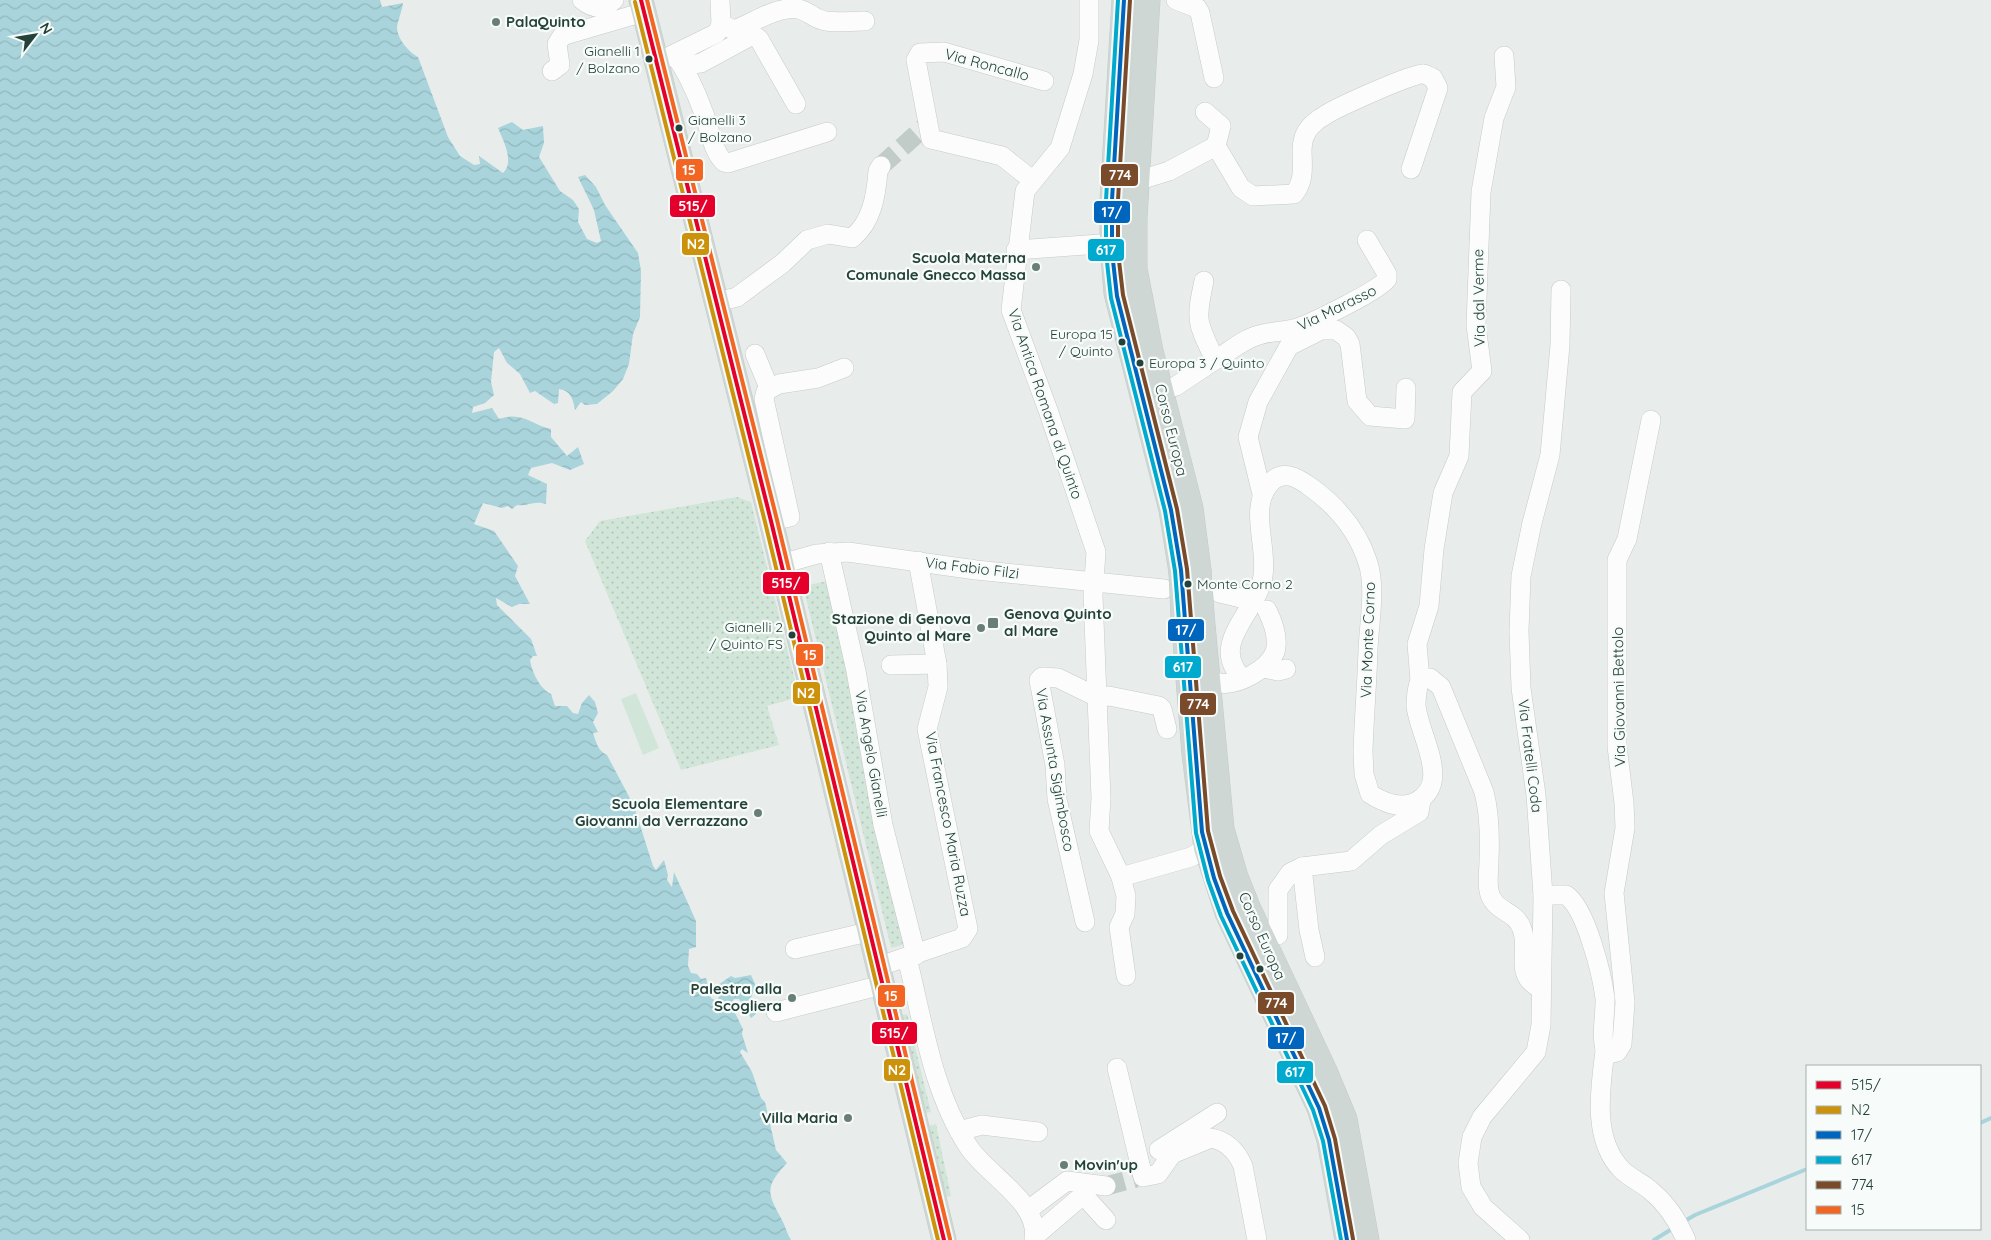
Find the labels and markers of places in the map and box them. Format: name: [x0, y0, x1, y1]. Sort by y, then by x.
place label: PalaQuinto: [506, 12, 586, 31]
marker: PalaQuinto: [490, 16, 502, 28]
place label: Gianelli 1 / Bolzano: [576, 42, 640, 77]
marker: Gianelli 1 / Bolzano: [644, 54, 654, 64]
place label: Gianelli 3 / Bolzano: [688, 111, 752, 146]
marker: Gianelli 3 / Bolzano: [674, 123, 684, 133]
place label: Scuola Materna Comunale Gnecco Massa: [846, 248, 1026, 284]
marker: Scuola Materna Comunale Gnecco Massa: [1030, 261, 1042, 273]
place label: Europa 15 / Quinto: [1050, 325, 1113, 360]
marker: Europa 15 / Quinto: [1117, 337, 1127, 347]
place label: Europa 3 / Quinto: [1149, 354, 1264, 372]
marker: Europa 3 / Quinto: [1135, 358, 1145, 368]
place label: Monte Corno 2: [1197, 575, 1293, 593]
marker: Monte Corno 2: [1183, 579, 1193, 589]
place label: Genova Quinto al Mare: [1004, 604, 1112, 640]
place label: Stazione di Genova Quinto al Mare: [832, 609, 971, 645]
marker: Genova Quinto al Mare: [986, 616, 1000, 630]
place label: Gianelli 2 / Quinto FS: [709, 618, 783, 653]
marker: Stazione di Genova Quinto al Mare: [975, 622, 987, 634]
marker: Gianelli 2 / Quinto FS: [787, 630, 797, 640]
place label: Scuola Elementare Giovanni da Verrazzano: [575, 794, 748, 830]
marker: Scuola Elementare Giovanni da Verrazzano: [752, 807, 764, 819]
unlabelled marker: [1235, 951, 1245, 961]
unlabelled marker: [1255, 964, 1265, 974]
place label: Palestra alla Scogliera: [691, 979, 782, 1015]
marker: Palestra alla Scogliera: [786, 992, 798, 1004]
place label: Villa Maria: [761, 1108, 838, 1127]
marker: Villa Maria: [842, 1112, 854, 1124]
place label: Movin'up: [1074, 1155, 1138, 1174]
marker: Movin'up: [1058, 1159, 1070, 1171]

